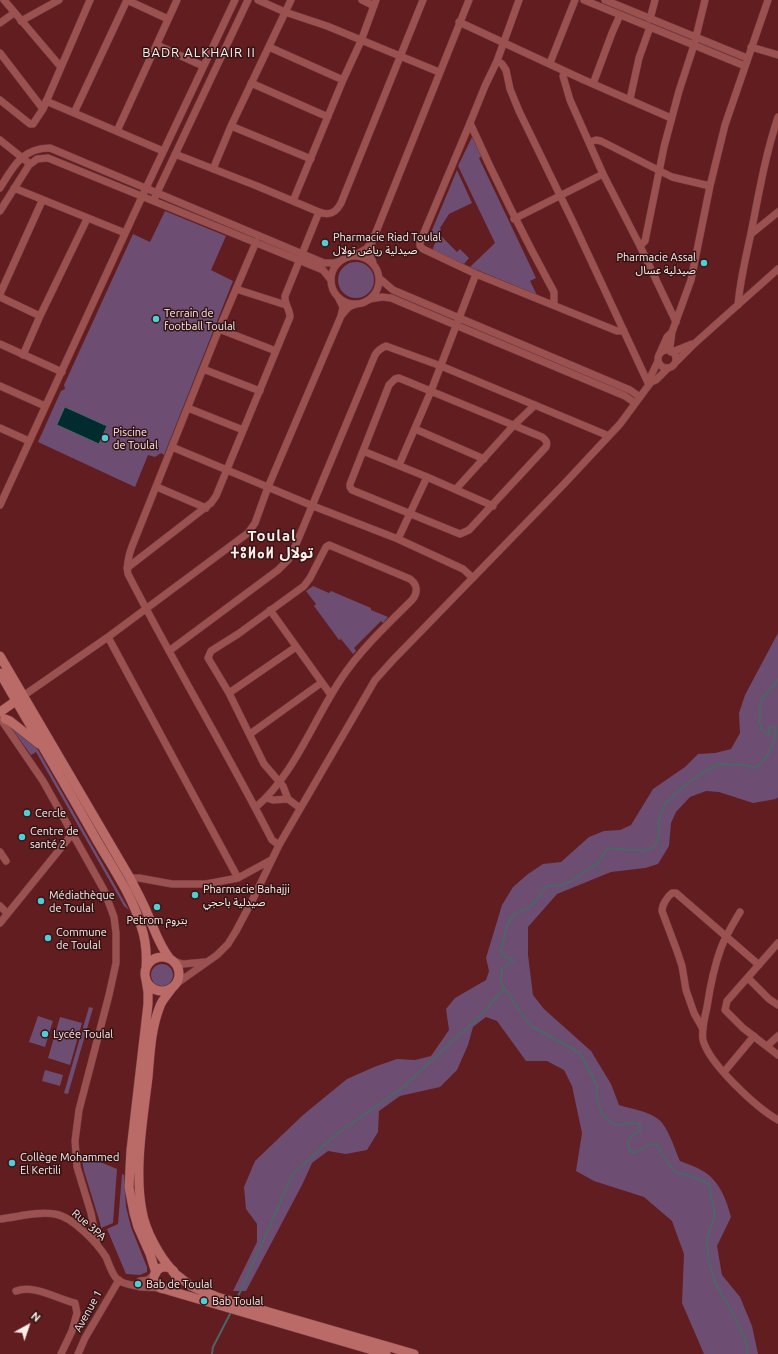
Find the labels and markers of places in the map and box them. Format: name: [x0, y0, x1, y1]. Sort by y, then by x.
place label: Pharmacie Riad Toulal صيدلية رياض تولال: [333, 230, 441, 256]
marker: Pharmacie Riad Toulal صيدلية رياض تولال: [320, 238, 330, 248]
place label: Pharmacie Assal صيدلية عسال: [616, 250, 696, 276]
marker: Pharmacie Assal صيدلية عسال: [699, 258, 709, 268]
place label: Terrain de football Toulal: [164, 306, 235, 332]
marker: Terrain de football Toulal: [151, 314, 161, 324]
place label: Piscine de Toulal: [113, 425, 158, 451]
marker: Piscine de Toulal: [100, 433, 110, 443]
place label: Cercle: [35, 806, 66, 820]
marker: Cercle: [22, 808, 32, 818]
place label: Centre de santé 2: [30, 824, 79, 850]
marker: Centre de santé 2: [17, 832, 27, 842]
place label: Pharmacie Bahajji صيدلية باحجي: [203, 882, 290, 908]
place label: Médiathèque de Toulal: [49, 888, 115, 914]
marker: Pharmacie Bahajji صيدلية باحجي: [190, 890, 200, 900]
marker: Médiathèque de Toulal: [36, 896, 46, 906]
marker: Petrom بتروم: [152, 902, 162, 912]
place label: Petrom بتروم: [126, 913, 188, 927]
place label: Commune de Toulal: [56, 925, 107, 951]
marker: Commune de Toulal: [43, 933, 53, 943]
place label: Lycée Toulal: [53, 1027, 113, 1041]
marker: Lycée Toulal: [40, 1029, 50, 1039]
place label: Collège Mohammed El Kertili: [20, 1150, 119, 1176]
marker: Collège Mohammed El Kertili: [7, 1158, 17, 1168]
place label: Bab de Toulal: [146, 1277, 212, 1291]
marker: Bab de Toulal: [133, 1279, 143, 1289]
place label: Bab Toulal: [212, 1294, 263, 1308]
marker: Bab Toulal: [199, 1296, 209, 1306]

